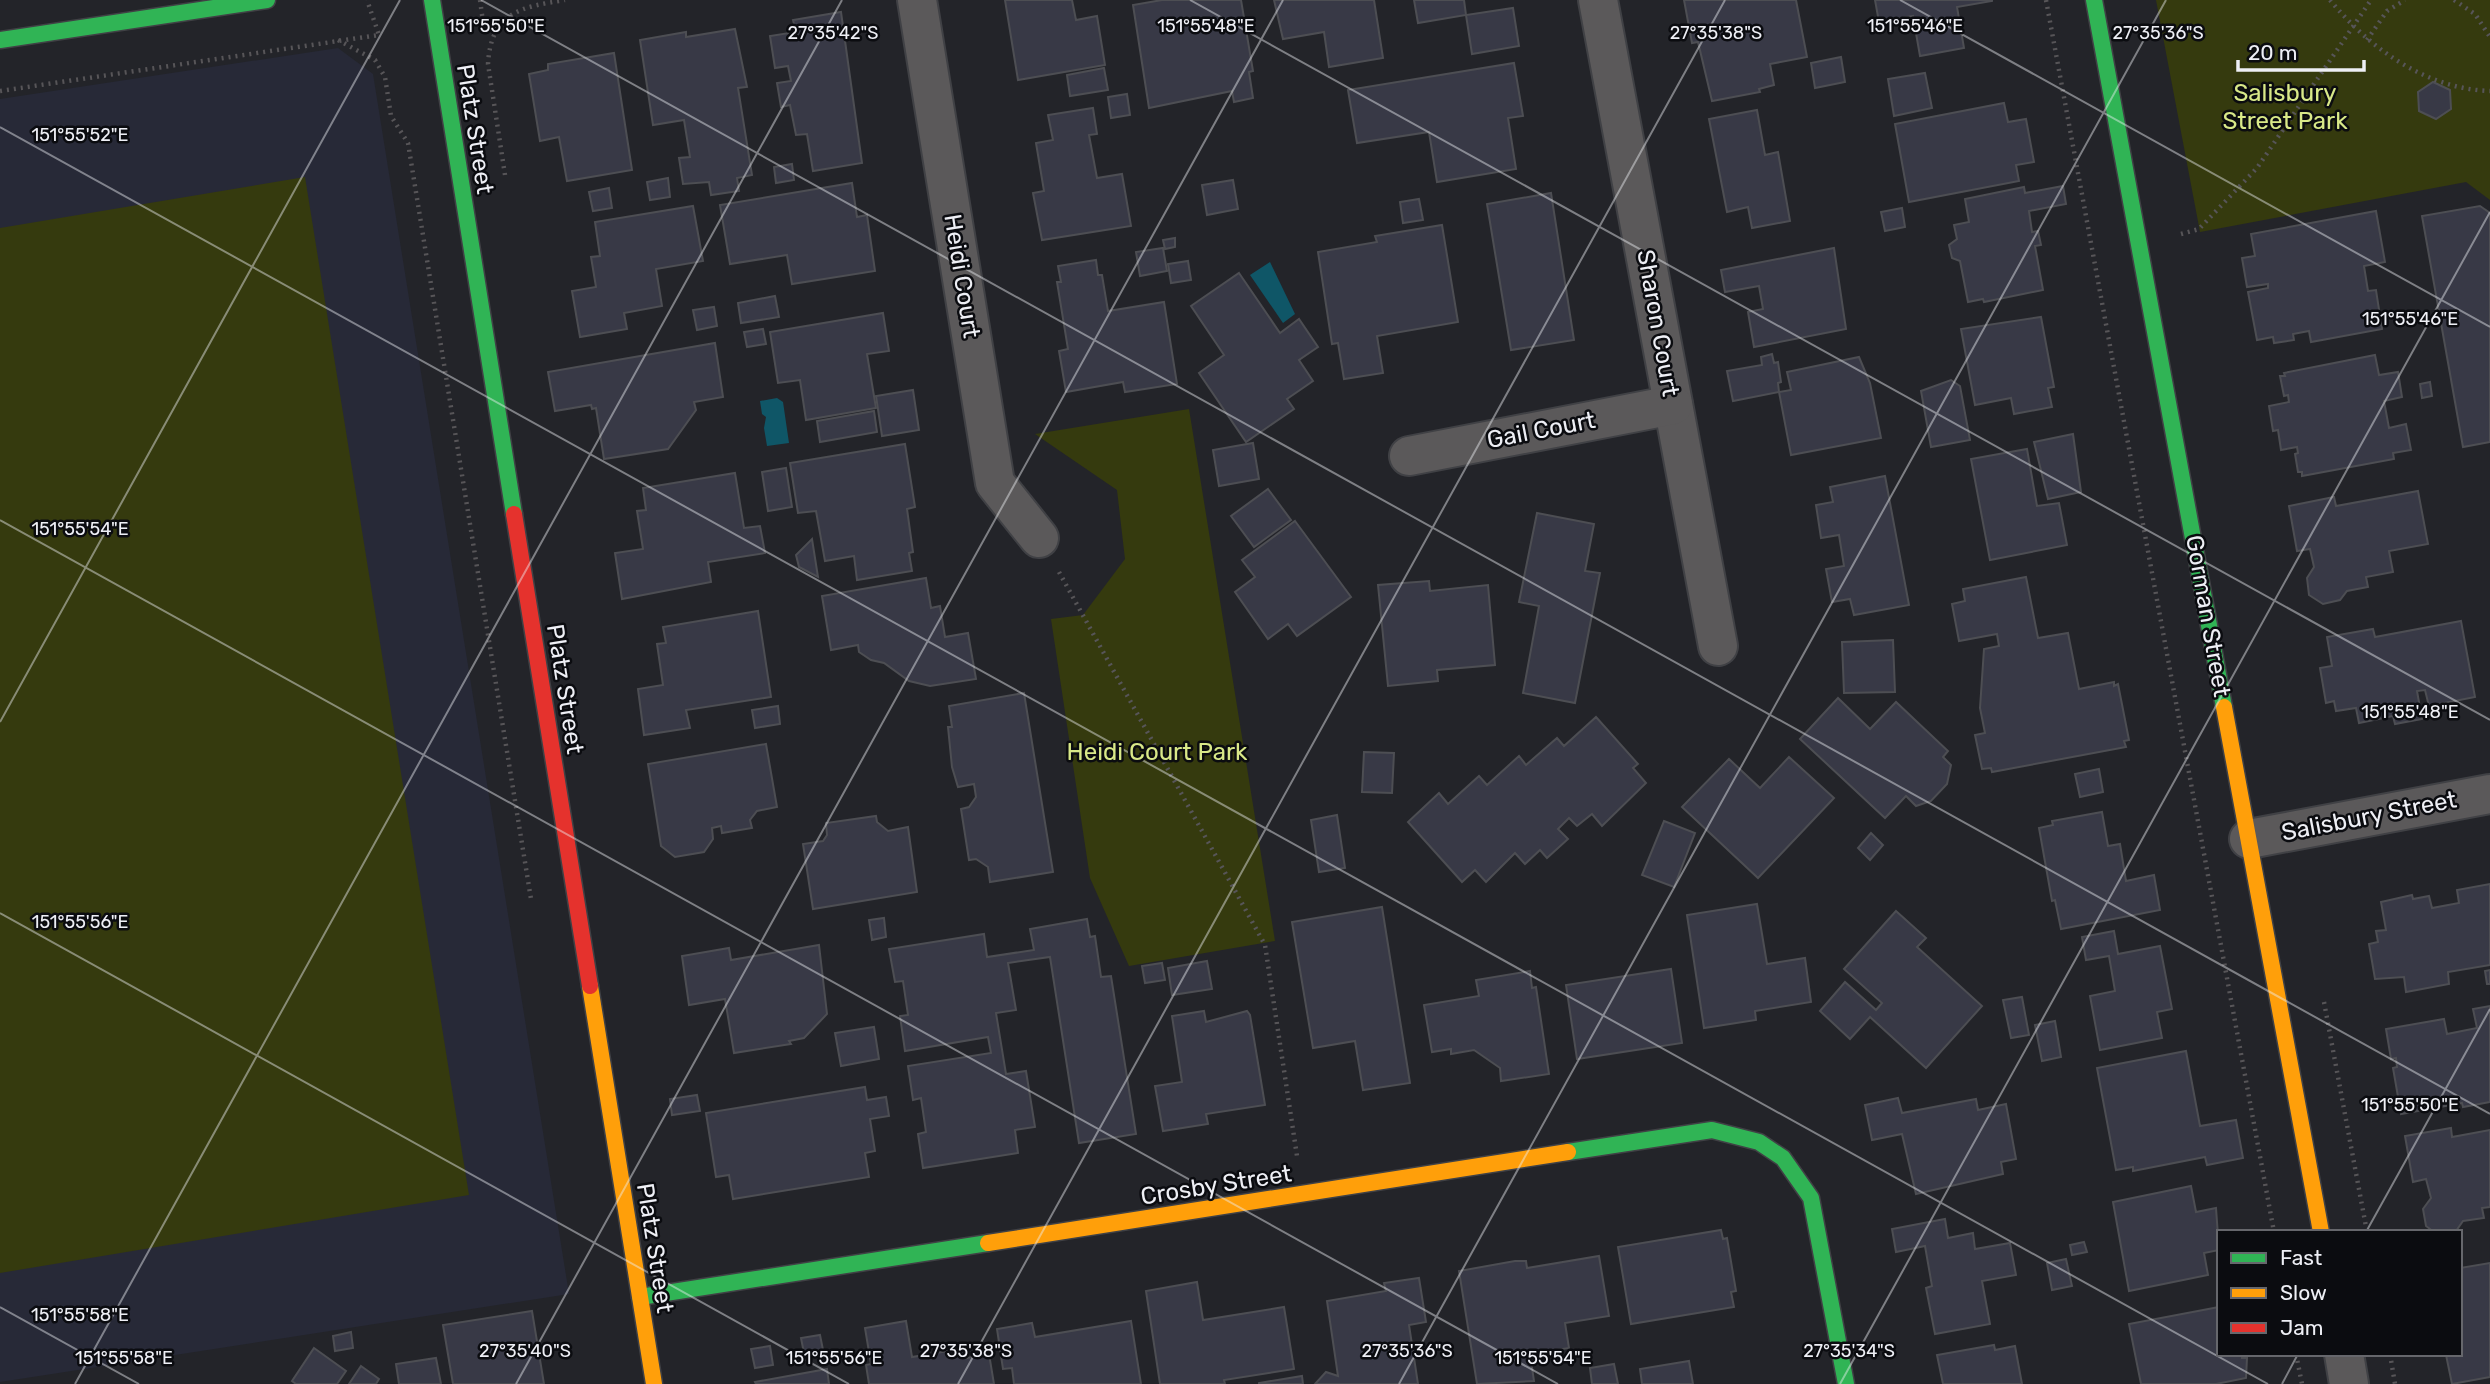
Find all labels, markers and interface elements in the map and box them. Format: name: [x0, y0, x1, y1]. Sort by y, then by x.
text: 151°55'50"E: [447, 15, 545, 37]
text: 151°55'48"E: [1157, 15, 1255, 37]
text: 151°55'46"E: [1867, 15, 1963, 37]
text: 27°35'42"S: [788, 22, 878, 44]
text: 27°35'38"S: [1670, 22, 1762, 44]
text: 27°35'36"S: [2112, 22, 2204, 44]
scale bar: [2238, 28, 2364, 72]
text: 20 m: [2248, 40, 2297, 65]
street label: Platz Street: [451, 62, 499, 196]
park label: Salisbury Street Park: [2222, 79, 2348, 135]
text: 151°55'52"E: [31, 124, 129, 146]
street label: Heidi Court: [938, 212, 986, 340]
street label: Sharon Court: [1631, 247, 1685, 399]
text: 151°55'46"E: [2362, 308, 2458, 330]
street label: Gail Court: [1484, 406, 1598, 454]
text: 151°55'54"E: [31, 518, 129, 540]
street label: Gorman Street: [2180, 533, 2236, 699]
street label: Platz Street: [541, 622, 589, 756]
text: 151°55'48"E: [2361, 701, 2459, 723]
park label: Heidi Court Park: [1067, 738, 1248, 766]
street label: Salisbury Street: [2279, 785, 2459, 847]
text: 151°55'56"E: [32, 911, 128, 933]
text: 151°55'50"E: [2361, 1094, 2459, 1116]
street label: Crosby Street: [1138, 1159, 1294, 1211]
street label: Platz Street: [631, 1181, 679, 1315]
legend: [2217, 1230, 2462, 1356]
text: Fast: [2280, 1245, 2322, 1270]
text: Slow: [2280, 1280, 2327, 1305]
text: 151°55'58"E: [31, 1304, 129, 1326]
text: Jam: [2280, 1315, 2324, 1340]
text: 27°35'40"S: [479, 1340, 571, 1362]
text: 27°35'38"S: [920, 1340, 1012, 1362]
text: 27°35'36"S: [1361, 1340, 1453, 1362]
text: 27°35'34"S: [1803, 1340, 1895, 1362]
text: 151°55'58"E: [75, 1347, 173, 1369]
text: 151°55'56"E: [786, 1347, 882, 1369]
text: 151°55'54"E: [1494, 1347, 1592, 1369]

